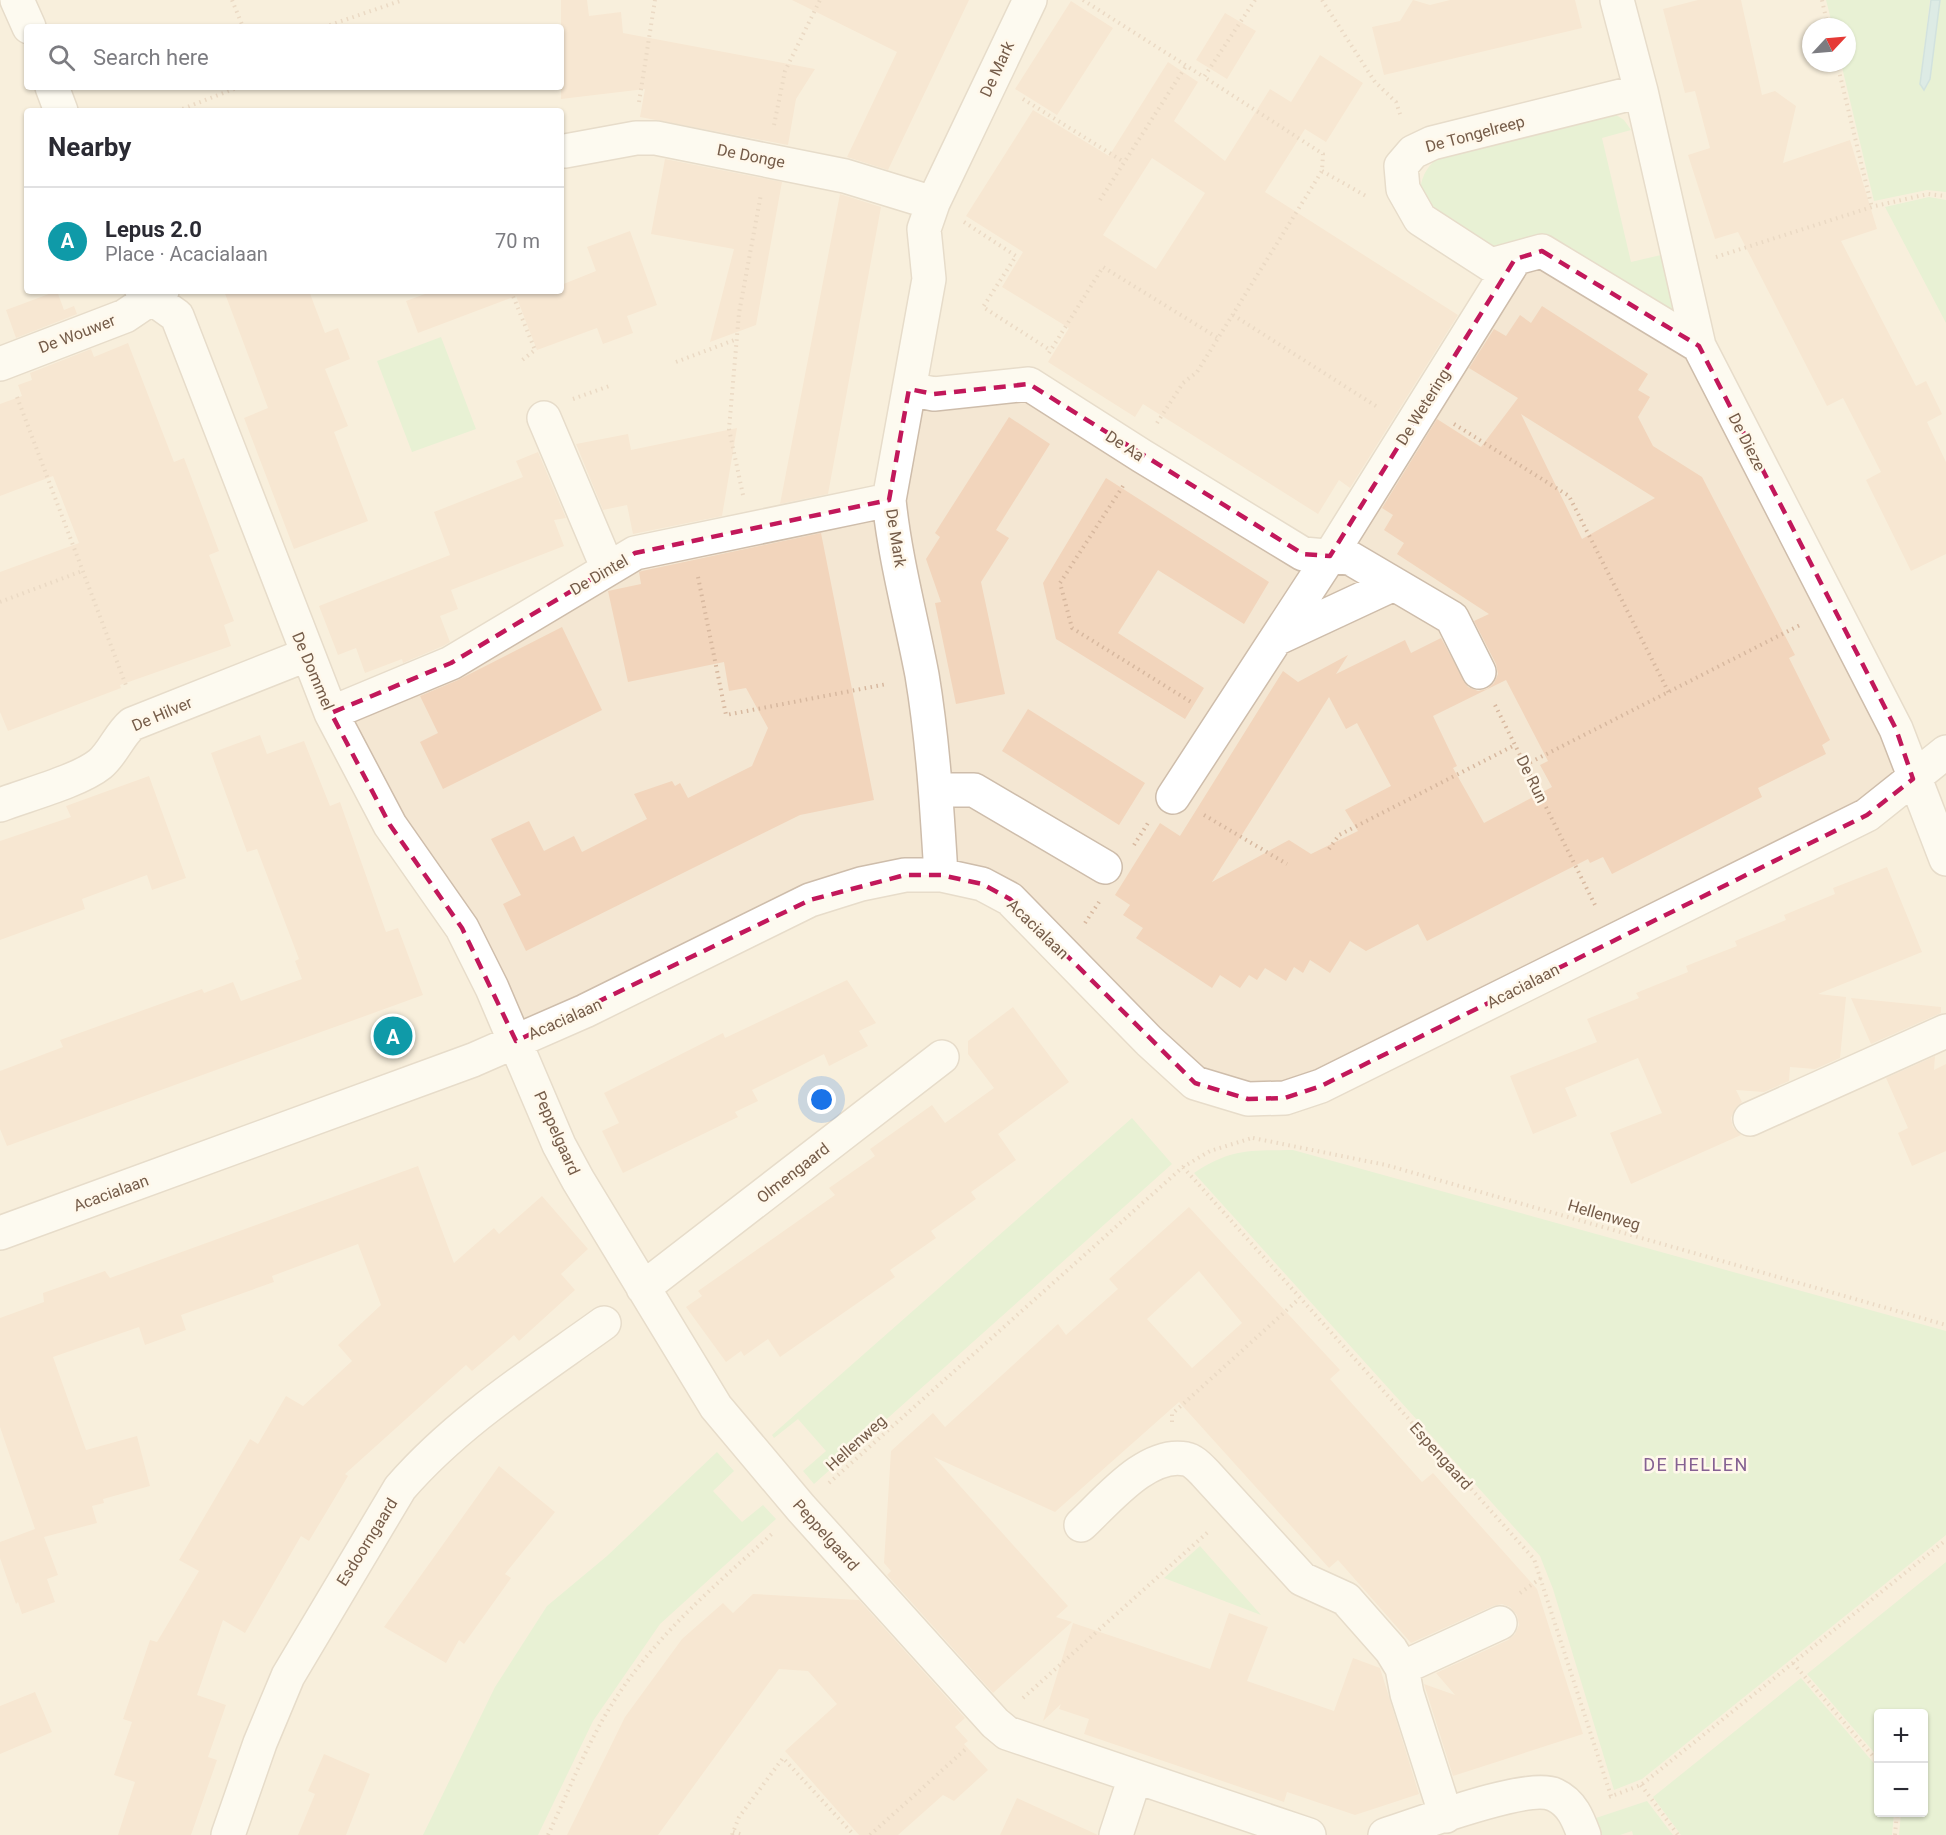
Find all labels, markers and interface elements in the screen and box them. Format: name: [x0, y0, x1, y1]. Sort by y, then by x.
north arrow: [1802, 18, 1856, 72]
search box: [24, 24, 564, 90]
street label: De Mark: [976, 37, 1018, 100]
icon: search: [45, 41, 78, 74]
text: Search here: [93, 45, 209, 70]
street label: De Tongelreep: [1423, 112, 1527, 156]
text: Nearby: [48, 132, 131, 162]
street label: De Donge: [715, 140, 787, 172]
text: Lepus 2.0: [105, 217, 202, 242]
text: A: [61, 229, 74, 253]
text: 70 m: [495, 229, 540, 253]
text: Place · Acacialaan: [105, 242, 268, 266]
street label: De Wouwer: [36, 310, 119, 357]
street label: De Wetering: [1392, 365, 1454, 449]
street label: De Dieze: [1724, 410, 1770, 474]
street label: De Aa: [1102, 427, 1148, 465]
street label: De Mark: [882, 507, 910, 570]
street label: De Dintel: [567, 551, 631, 599]
street label: De Dommel: [288, 629, 338, 713]
street label: De Hilver: [129, 693, 196, 735]
street label: De Run: [1512, 752, 1552, 806]
street label: Acacialaan: [1003, 895, 1073, 963]
street label: Acacialaan: [1484, 960, 1562, 1012]
street label: Acacialaan: [525, 994, 605, 1044]
pin: A: [374, 1014, 412, 1058]
your location: [807, 1085, 836, 1114]
street label: Peppelgaard: [530, 1088, 584, 1178]
street label: Olmengaard: [753, 1139, 833, 1207]
street label: Acacialaan: [71, 1171, 151, 1215]
street label: Hellenweg: [1566, 1196, 1642, 1234]
street label: Hellenweg: [822, 1411, 890, 1475]
street label: Espengaard: [1406, 1418, 1476, 1494]
district label: DE HELLEN: [1643, 1454, 1749, 1475]
street label: Esdoorngaard: [333, 1495, 401, 1589]
street label: Peppelgaard: [789, 1495, 863, 1575]
map controls: [1874, 1709, 1928, 1817]
button: +: [1874, 1709, 1928, 1763]
button: −: [1874, 1763, 1928, 1817]

